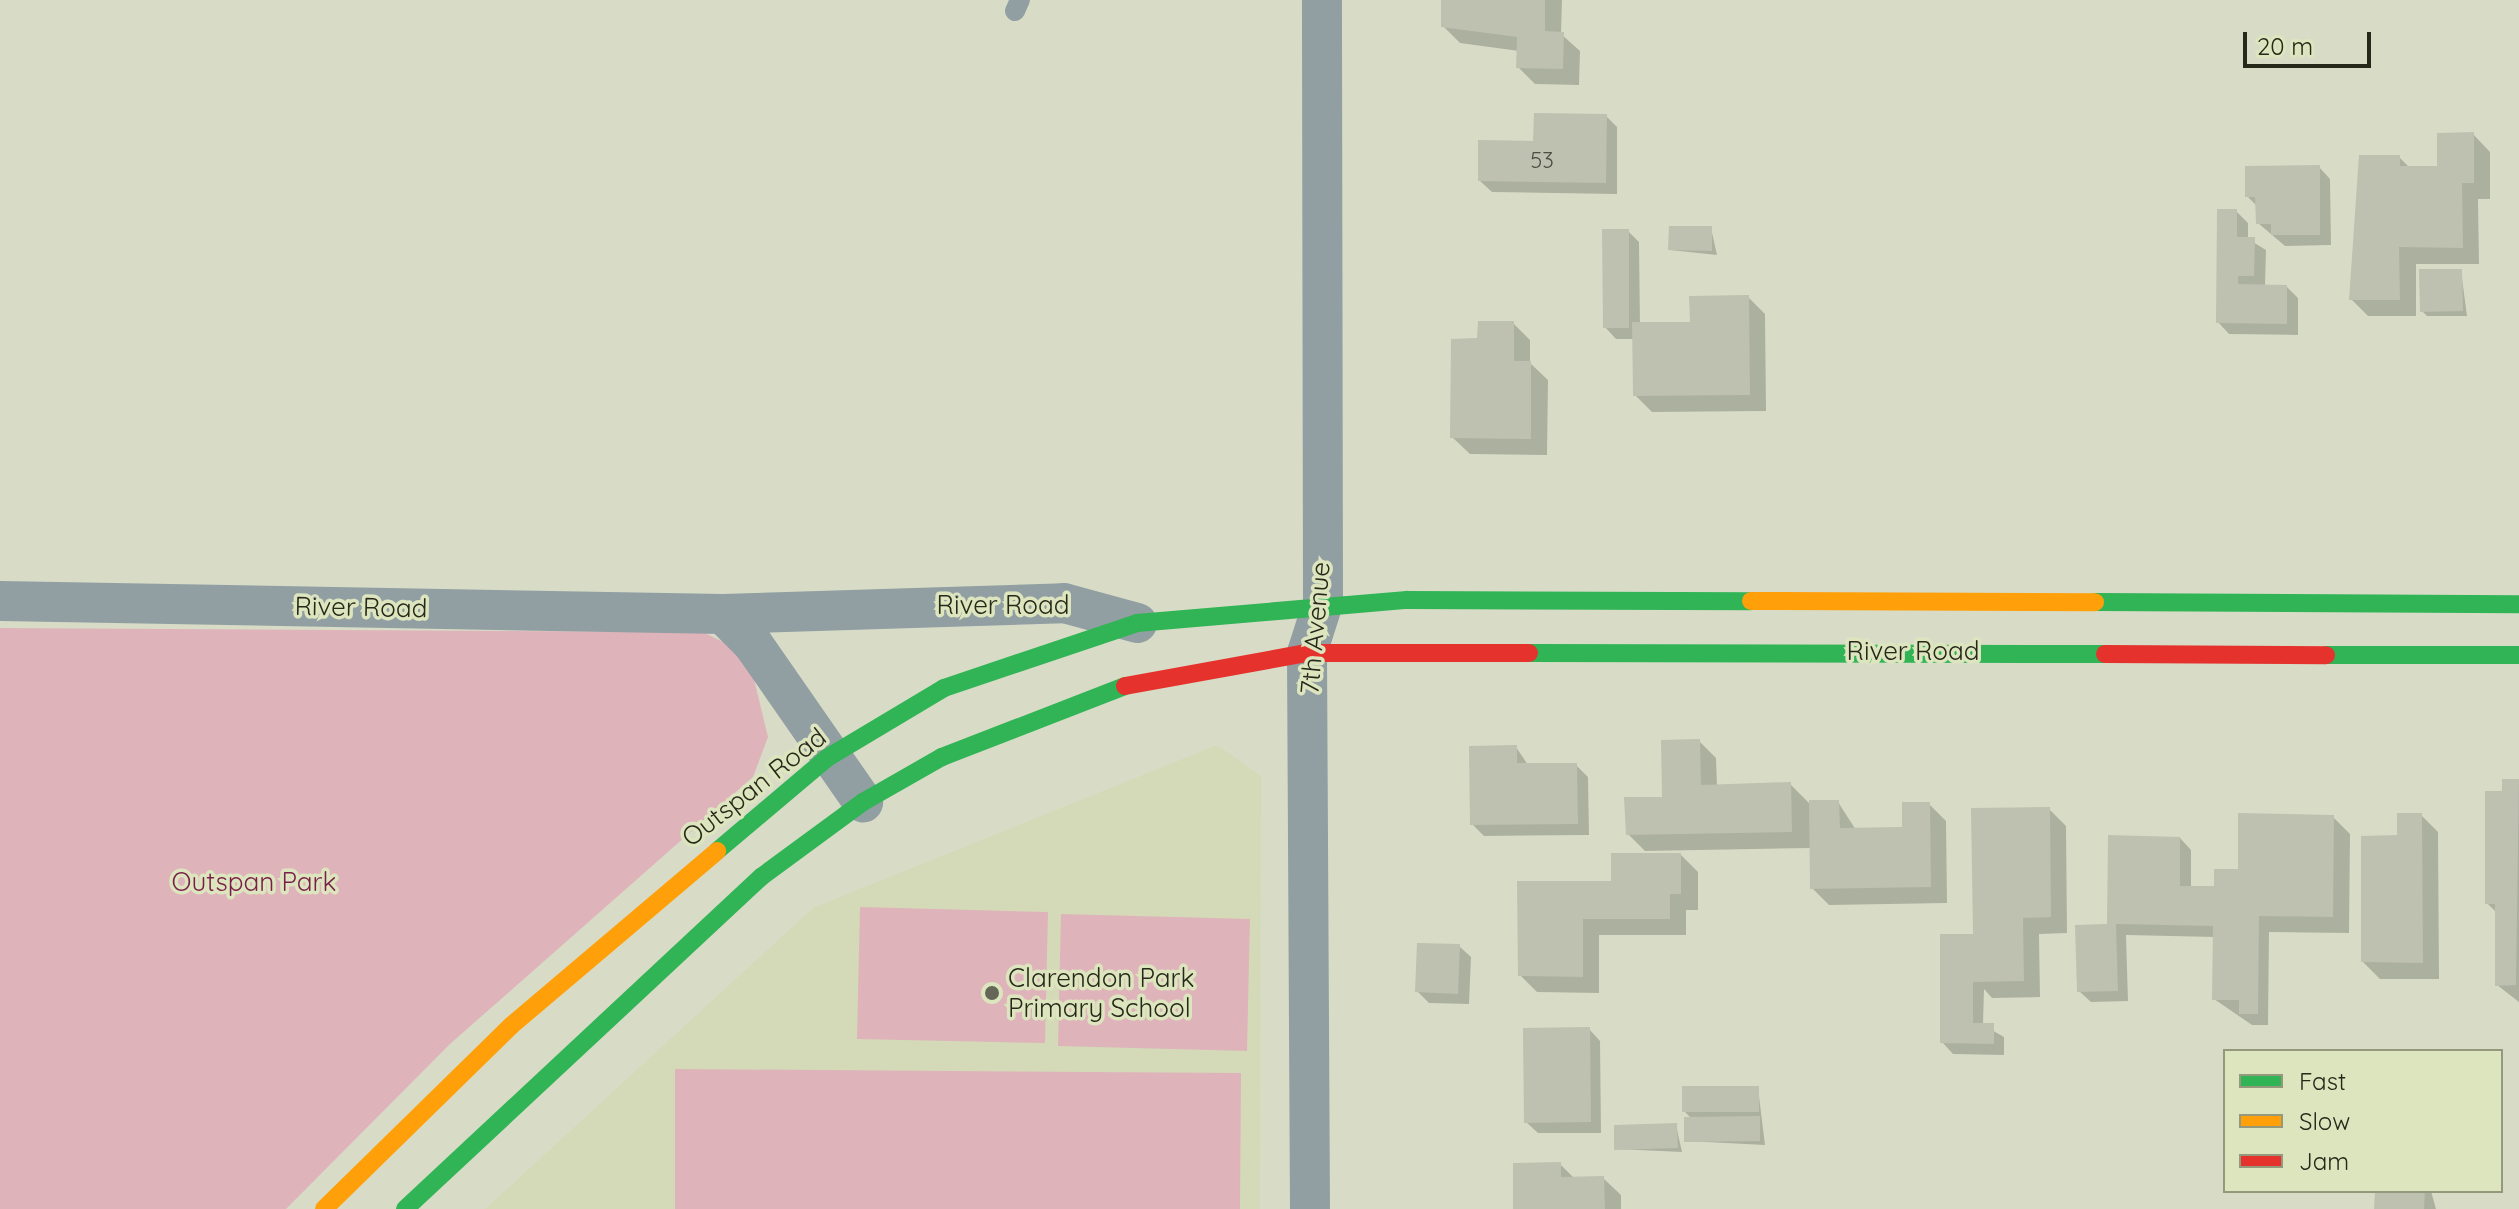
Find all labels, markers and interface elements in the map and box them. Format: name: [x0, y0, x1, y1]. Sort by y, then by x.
scale bar: [2247, 16, 2375, 66]
text: 20 m: [2257, 31, 2313, 61]
house number: 53: [1530, 148, 1554, 174]
street label: 7th Avenue: [1294, 560, 1336, 696]
street label: River Road: [937, 589, 1069, 621]
street label: River Road: [294, 590, 428, 624]
street label: River Road: [1847, 635, 1979, 667]
street label: Outspan Road: [676, 721, 832, 853]
park label: Outspan Park: [172, 866, 336, 898]
place label: Clarendon Park Primary School: [1008, 962, 1194, 1024]
marker: Clarendon Park Primary School: [983, 984, 1001, 1002]
legend: [2223, 1049, 2503, 1193]
text: Fast: [2299, 1066, 2346, 1096]
text: Slow: [2299, 1106, 2350, 1136]
text: Jam: [2299, 1146, 2349, 1176]

